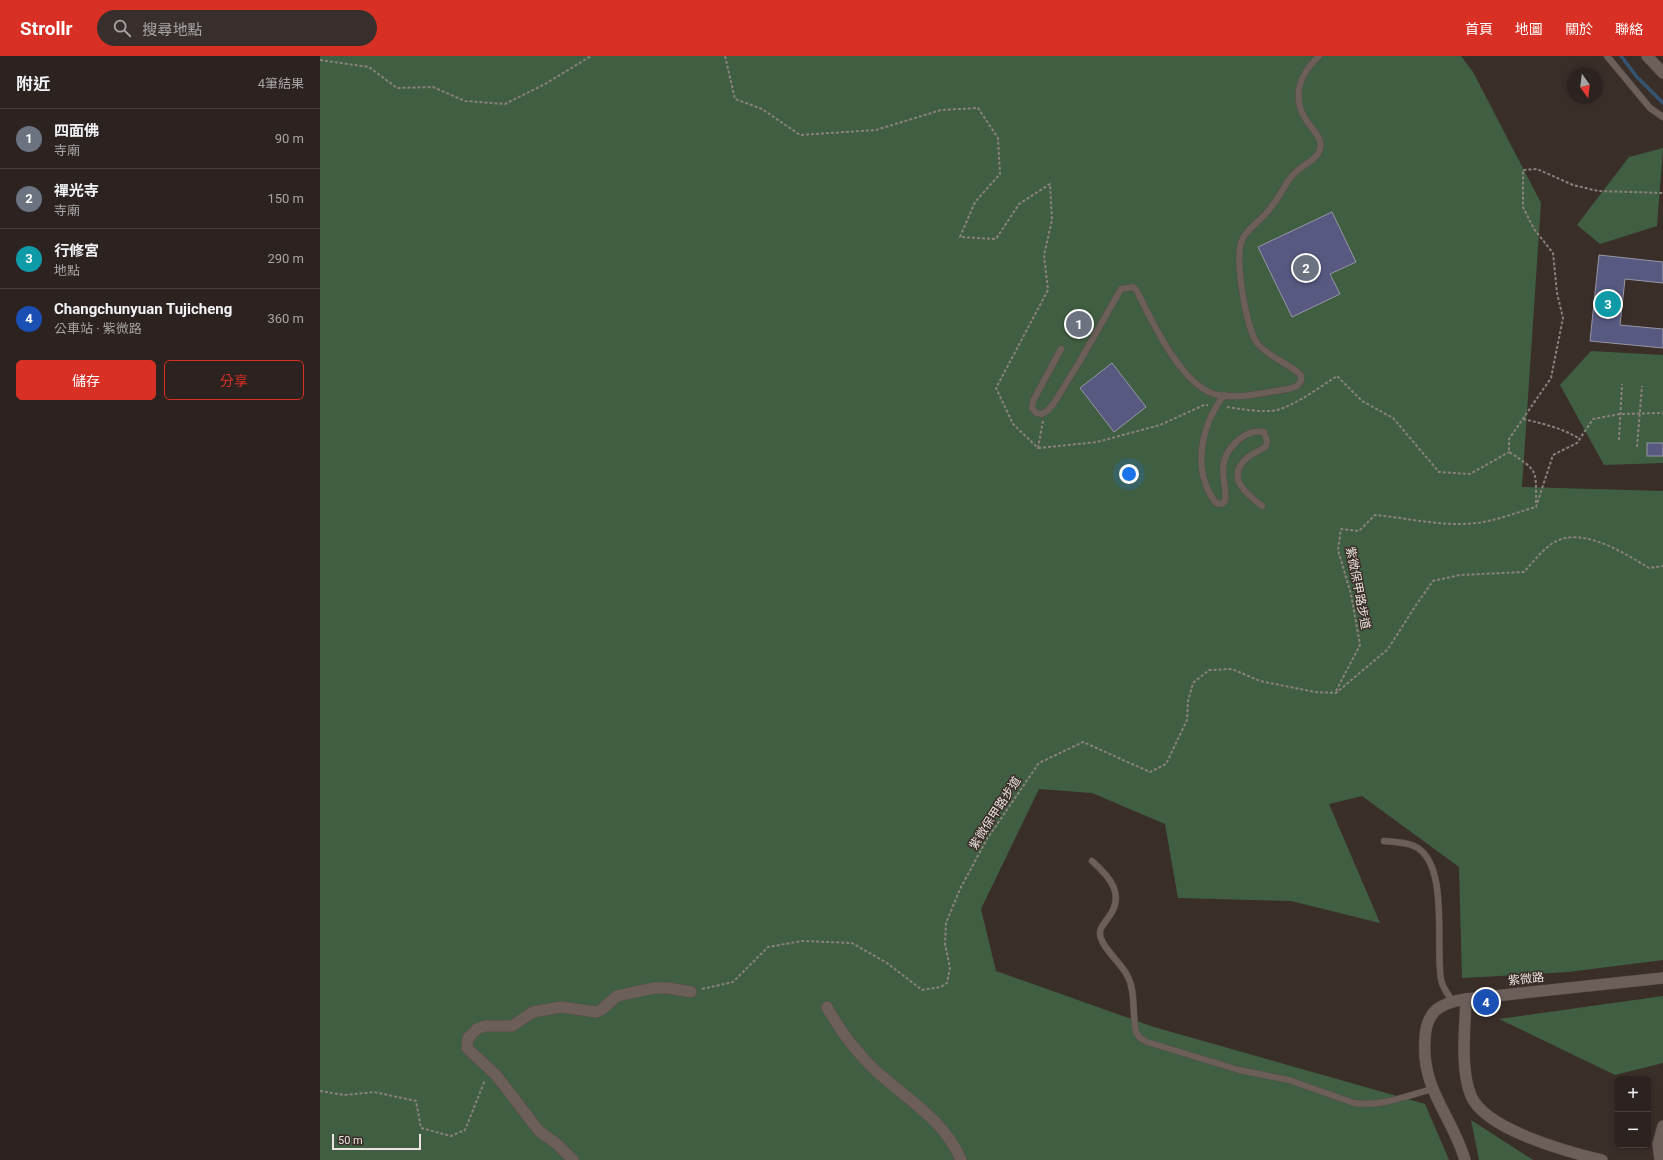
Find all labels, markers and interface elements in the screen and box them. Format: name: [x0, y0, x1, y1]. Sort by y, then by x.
search box: [97, 10, 377, 46]
text: Strollr: [20, 17, 73, 40]
icon: search: [111, 17, 133, 39]
text: 搜尋地點: [143, 21, 203, 39]
text: 首頁: [1465, 21, 1493, 37]
text: 地圖: [1515, 21, 1543, 37]
text: 關於: [1565, 21, 1593, 37]
text: 聯絡: [1615, 21, 1643, 37]
north arrow: [1567, 68, 1603, 104]
text: 附近: [16, 74, 50, 94]
text: 4筆結果: [258, 76, 304, 91]
text: 四面佛: [54, 122, 99, 140]
text: 1: [25, 131, 33, 146]
text: 90 m: [275, 131, 304, 146]
text: 寺廟: [54, 143, 80, 158]
text: 禪光寺: [54, 182, 99, 200]
text: 2: [25, 191, 33, 206]
text: 150 m: [267, 191, 304, 206]
text: 寺廟: [54, 203, 80, 218]
text: 行修宮: [54, 242, 99, 260]
text: 3: [25, 251, 33, 266]
text: 290 m: [267, 251, 304, 266]
pin: 2: [1293, 253, 1319, 283]
text: 地點: [54, 263, 80, 278]
pin: 3: [1595, 289, 1621, 319]
text: Changchunyuan Tujicheng: [54, 300, 232, 318]
pin: 1: [1066, 309, 1092, 339]
text: 4: [25, 311, 33, 326]
text: 360 m: [267, 311, 304, 326]
text: 公車站 · 紫微路: [54, 321, 142, 336]
button: 儲存: [16, 360, 156, 400]
button: 分享: [164, 360, 304, 400]
your location: [1119, 464, 1139, 484]
street label: 紫微保甲路步道: [1343, 545, 1373, 631]
street label: 紫微保甲路步道: [966, 774, 1024, 852]
street label: 紫微路: [1507, 970, 1545, 988]
pin: 4: [1473, 987, 1499, 1017]
map controls: [1615, 1076, 1651, 1148]
button: +: [1615, 1076, 1651, 1112]
button: −: [1615, 1112, 1651, 1148]
scale bar: [332, 1132, 421, 1151]
text: 50 m: [338, 1134, 363, 1147]

